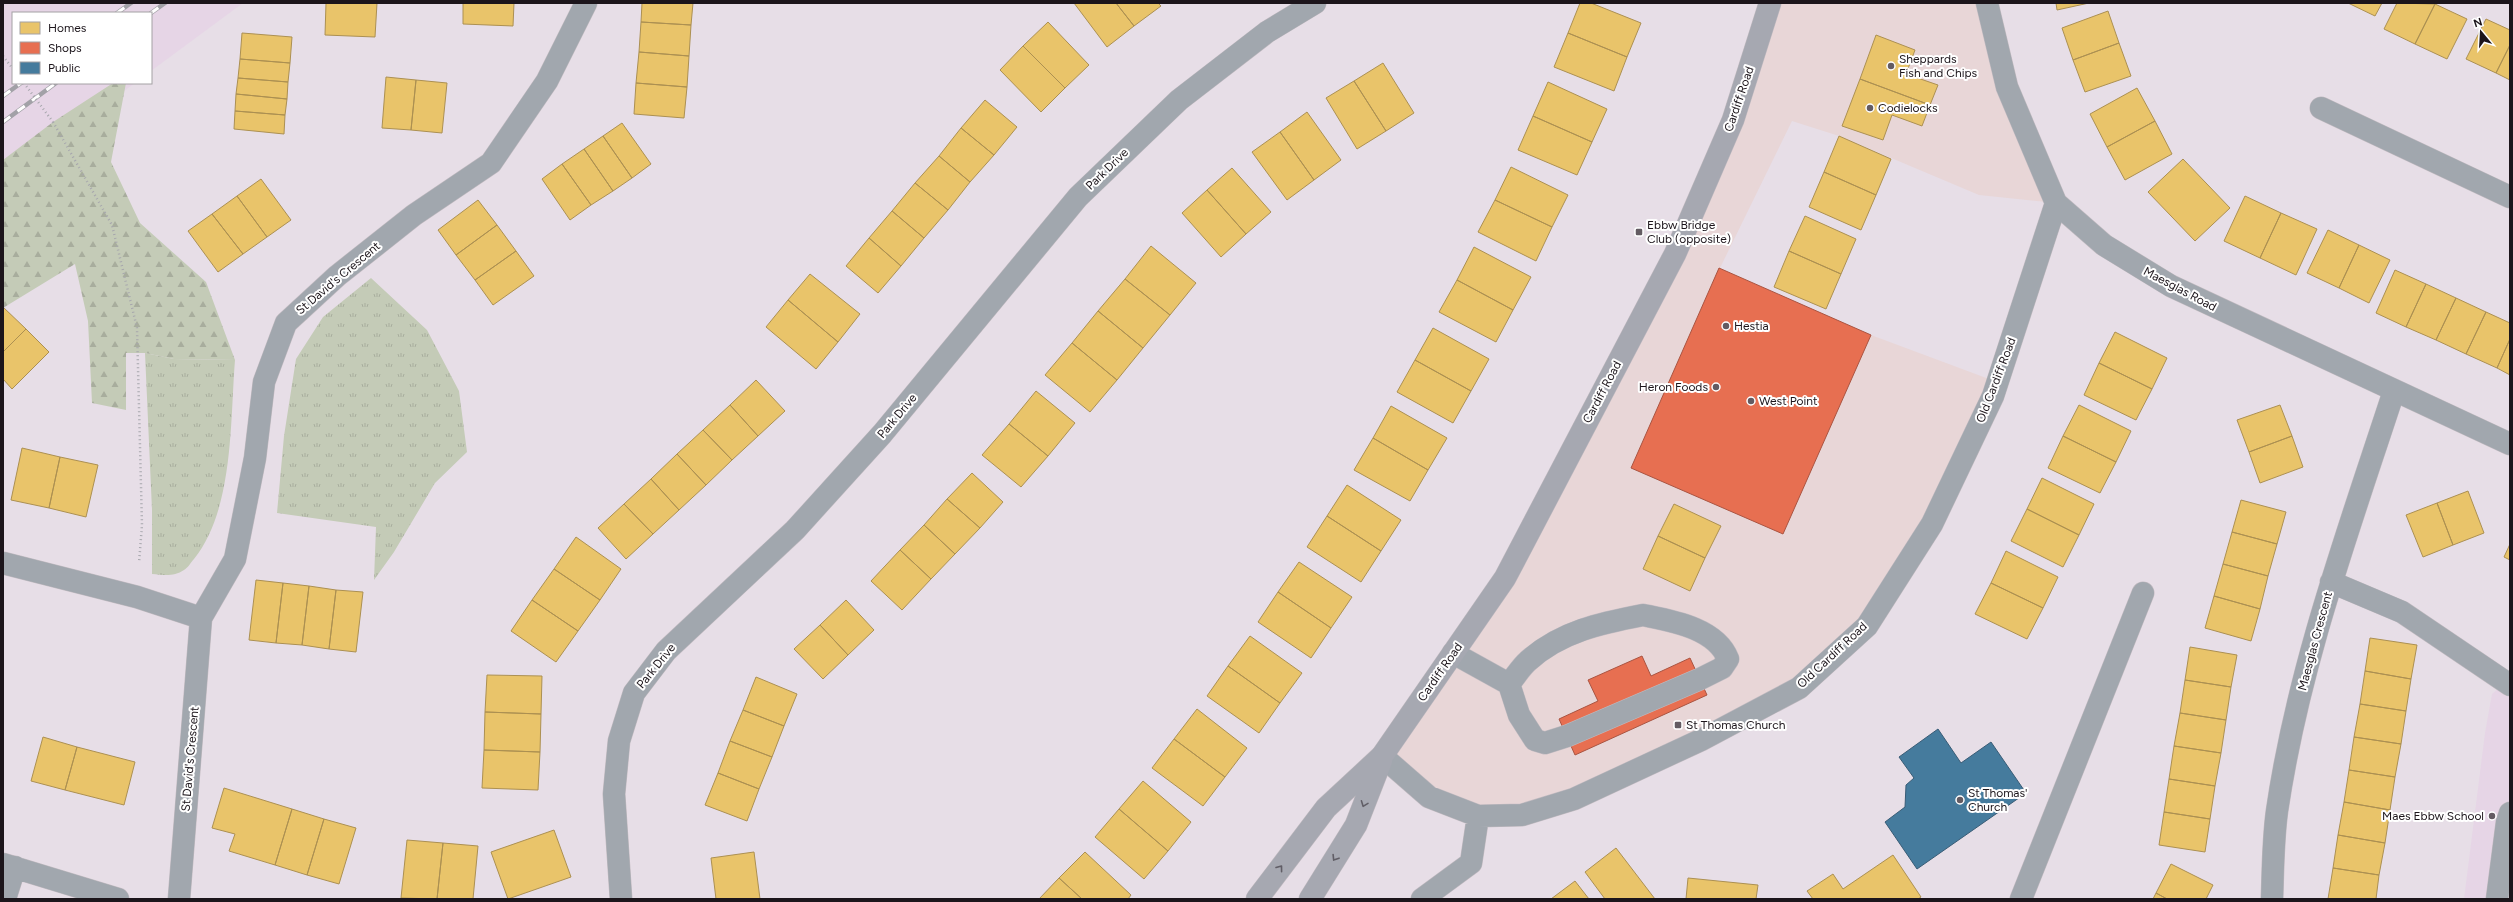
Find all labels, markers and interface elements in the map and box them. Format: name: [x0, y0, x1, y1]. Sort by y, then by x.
legend: [12, 12, 152, 84]
north arrow: [2461, 12, 2501, 52]
text: N: [2472, 15, 2484, 30]
text: Homes: [48, 21, 87, 35]
text: Shops: [48, 41, 82, 55]
place label: Sheppards Fish and Chips: [1899, 52, 1978, 80]
text: Public: [48, 61, 81, 75]
marker: Sheppards Fish and Chips: [1886, 61, 1896, 71]
street label: Cardiff Road: [1721, 65, 1757, 133]
place label: Codielocks: [1878, 101, 1938, 115]
marker: Codielocks: [1865, 103, 1875, 113]
street label: Park Drive: [1083, 145, 1131, 193]
place label: Ebbw Bridge Club (opposite): [1647, 218, 1731, 246]
marker: Ebbw Bridge Club (opposite): [1634, 227, 1644, 237]
street label: St David's Crescent: [293, 238, 383, 317]
street label: Maesglas Road: [2141, 264, 2219, 314]
place label: Hestia: [1734, 319, 1769, 333]
marker: Hestia: [1721, 321, 1731, 331]
street label: Old Cardiff Road: [1973, 335, 2019, 425]
street label: Cardiff Road: [1580, 359, 1624, 425]
place label: Heron Foods: [1639, 380, 1708, 394]
marker: Heron Foods: [1711, 382, 1721, 392]
street label: Park Drive: [874, 391, 920, 441]
place label: West Point: [1759, 394, 1818, 408]
marker: West Point: [1746, 396, 1756, 406]
street label: Maesglas Crescent: [2295, 590, 2335, 692]
street label: Old Cardiff Road: [1794, 619, 1870, 691]
street label: Park Drive: [634, 640, 679, 691]
street label: Cardiff Road: [1415, 640, 1465, 704]
street label: St David's Crescent: [178, 705, 202, 812]
place label: St Thomas Church: [1686, 718, 1786, 732]
marker: St Thomas Church: [1673, 720, 1683, 730]
place label: St Thomas' Church: [1968, 786, 2027, 814]
marker: St Thomas' Church: [1955, 795, 1965, 805]
one-way arrow: [1361, 800, 1369, 807]
place label: Maes Ebbw School: [2382, 809, 2484, 823]
marker: Maes Ebbw School: [2487, 811, 2497, 821]
one-way arrow: [1332, 854, 1340, 861]
one-way arrow: [1276, 865, 1283, 872]

